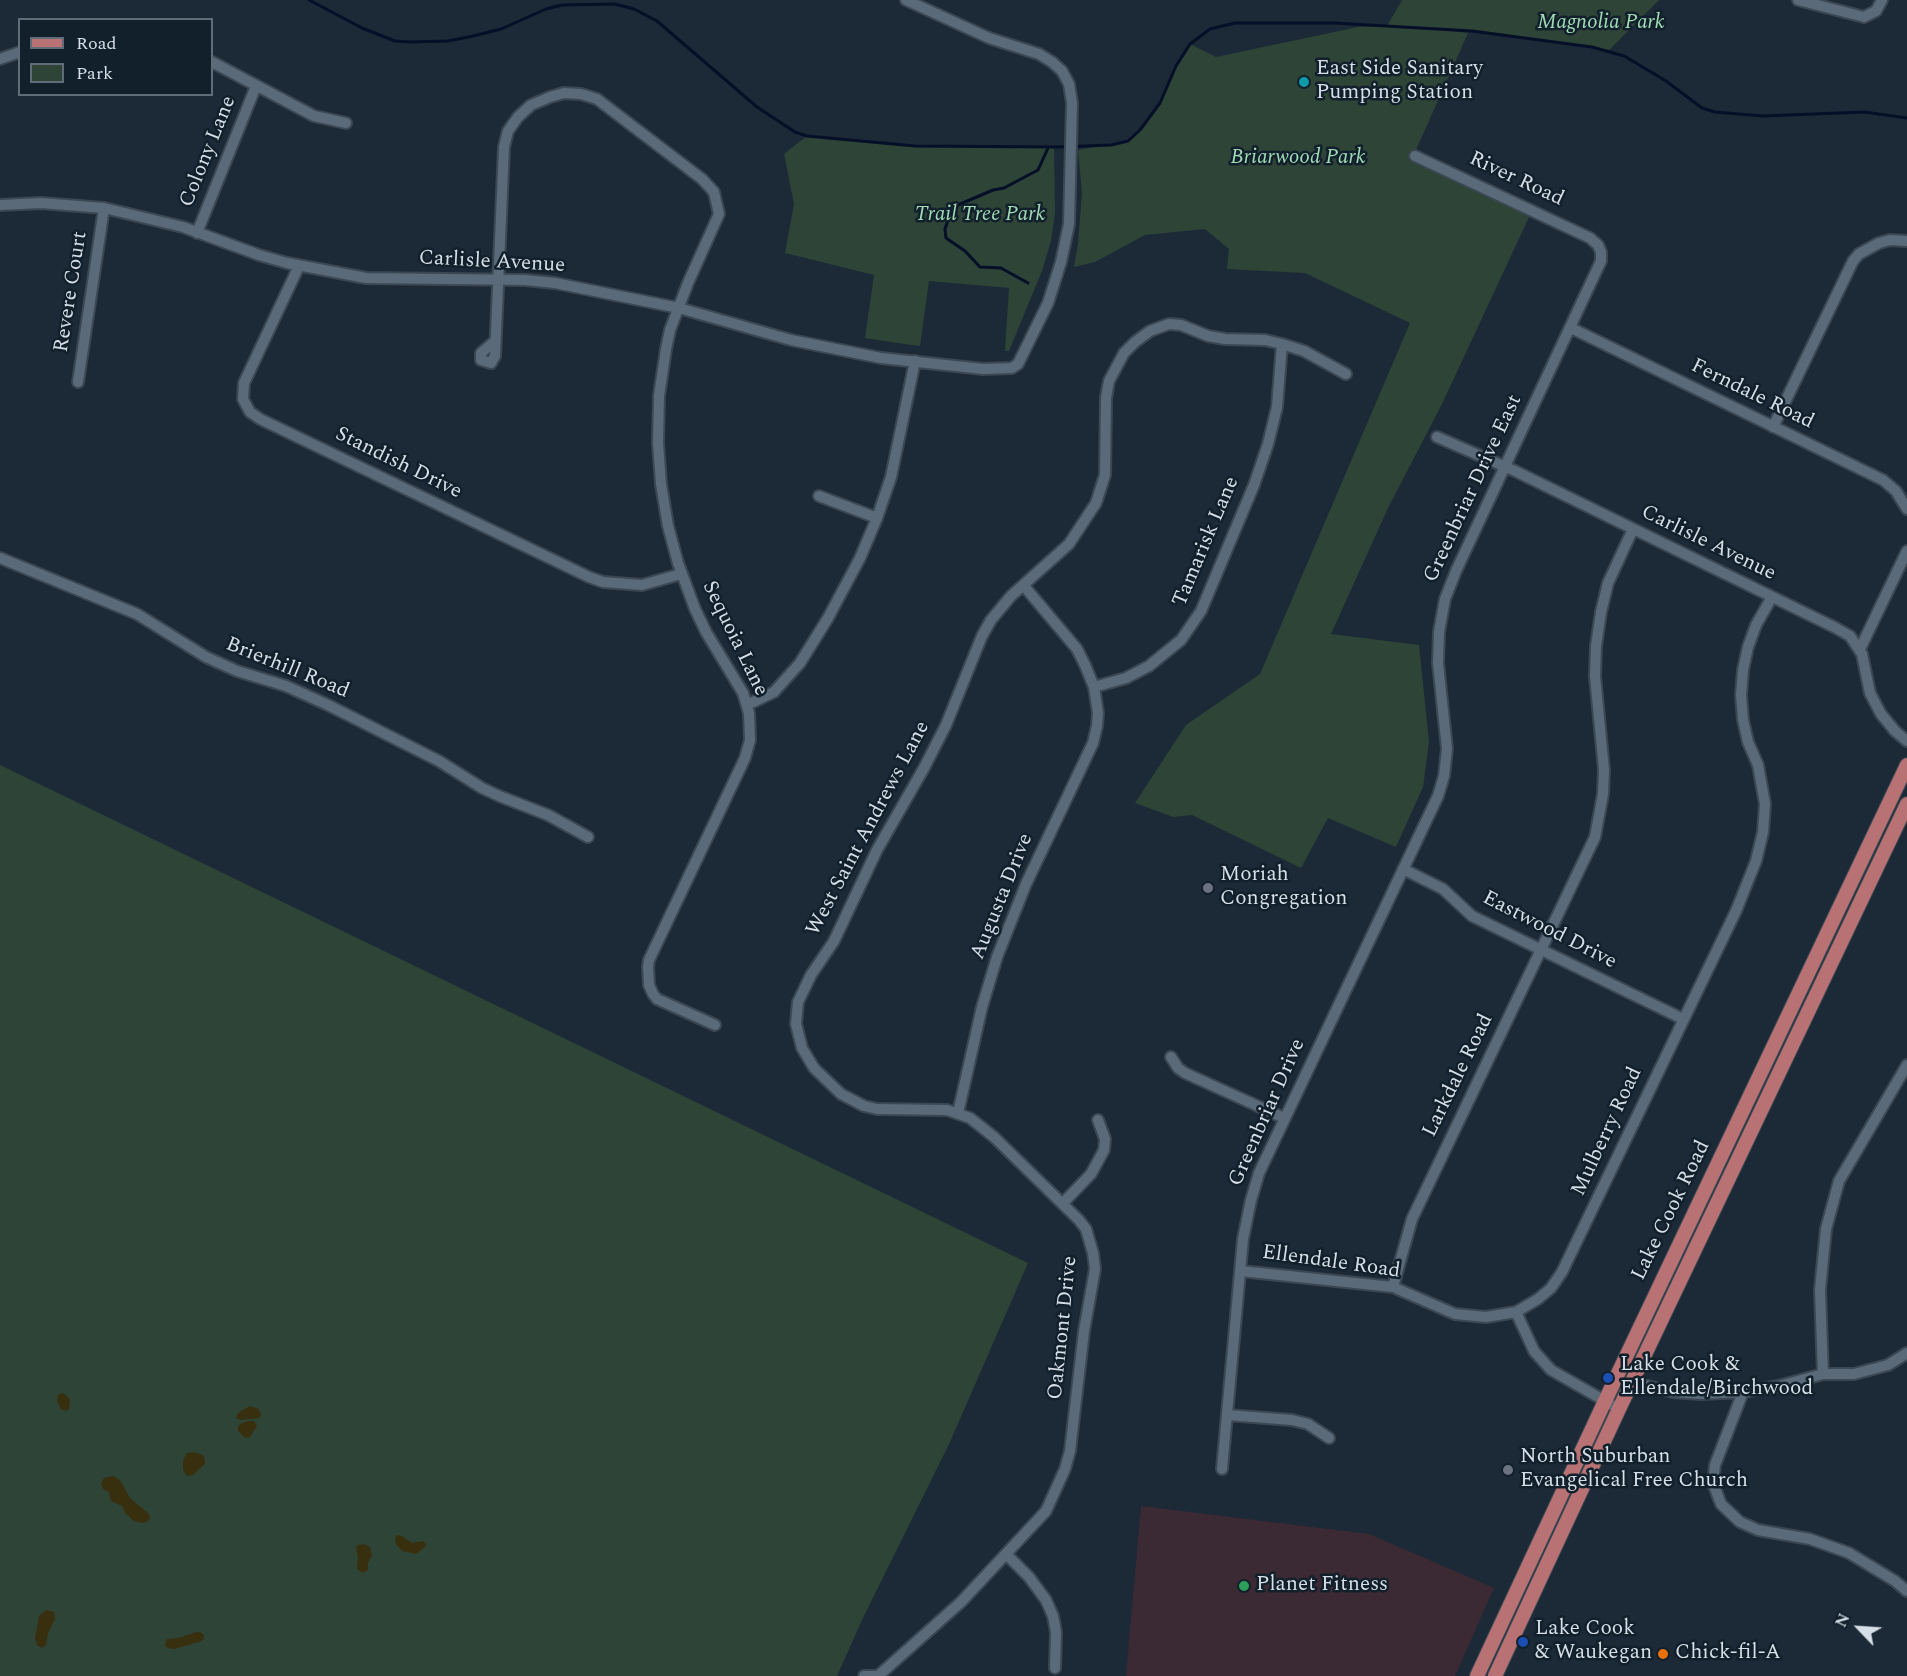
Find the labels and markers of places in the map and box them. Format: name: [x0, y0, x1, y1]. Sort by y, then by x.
place label: East Side Sanitary Pumping Station: [1316, 57, 1483, 107]
marker: East Side Sanitary Pumping Station: [1297, 75, 1311, 89]
place label: Moriah Congregation: [1220, 863, 1348, 913]
marker: Moriah Congregation: [1201, 881, 1215, 895]
place label: Lake Cook & Ellendale/Birchwood: [1620, 1353, 1813, 1403]
marker: Lake Cook & Ellendale/Birchwood: [1601, 1371, 1615, 1385]
place label: North Suburban Evangelical Free Church: [1520, 1445, 1748, 1495]
marker: North Suburban Evangelical Free Church: [1501, 1463, 1515, 1477]
place label: Planet Fitness: [1256, 1573, 1388, 1599]
marker: Planet Fitness: [1237, 1579, 1251, 1593]
place label: Lake Cook & Waukegan: [1535, 1617, 1652, 1667]
marker: Lake Cook & Waukegan: [1516, 1635, 1530, 1649]
place label: Chick-fil-A: [1675, 1641, 1781, 1667]
marker: Chick-fil-A: [1656, 1647, 1670, 1661]

